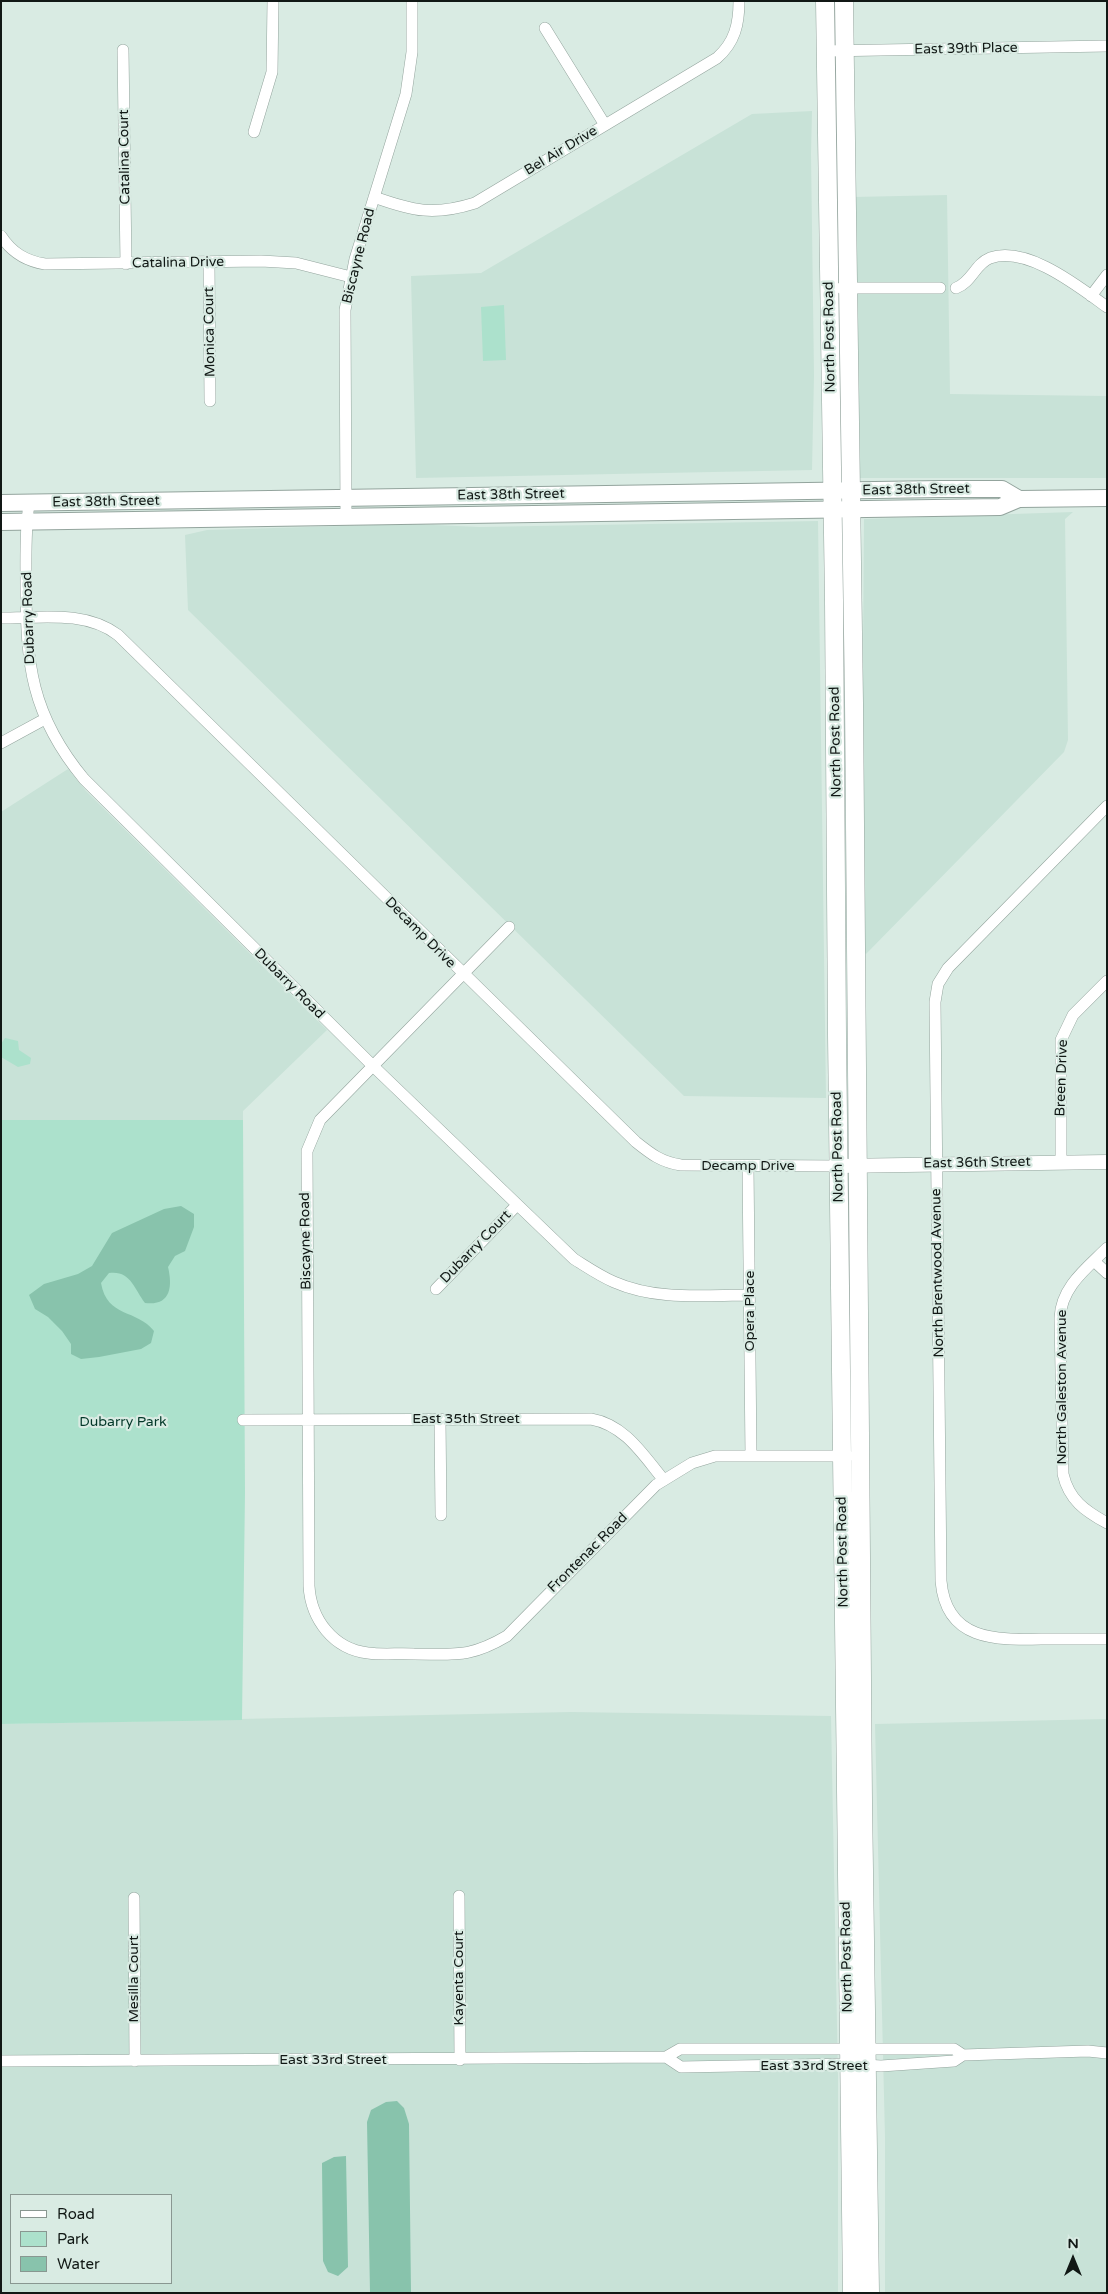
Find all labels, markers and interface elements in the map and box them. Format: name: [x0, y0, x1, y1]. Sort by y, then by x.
street label: East 39th Place: [914, 40, 1018, 58]
street label: Catalina Court: [116, 109, 134, 205]
street label: Bel Air Drive: [522, 123, 600, 179]
street label: Biscayne Road: [339, 207, 379, 305]
street label: Catalina Drive: [132, 254, 224, 272]
street label: North Post Road: [821, 281, 839, 393]
street label: Monica Court: [201, 287, 219, 377]
street label: East 38th Street: [862, 481, 970, 499]
street label: East 38th Street: [457, 486, 565, 504]
street label: East 38th Street: [52, 493, 160, 511]
street label: Dubarry Road: [19, 571, 39, 665]
street label: North Post Road: [827, 686, 845, 798]
street label: Decamp Drive: [381, 894, 459, 972]
street label: Dubarry Road: [250, 945, 328, 1023]
street label: Breen Drive: [1052, 1039, 1072, 1117]
street label: North Post Road: [829, 1091, 847, 1203]
street label: East 36th Street: [923, 1154, 1031, 1172]
street label: Decamp Drive: [701, 1158, 795, 1174]
street label: North Brentwood Avenue: [928, 1188, 948, 1358]
street label: Biscayne Road: [297, 1192, 315, 1290]
street label: Dubarry Court: [437, 1207, 515, 1287]
street label: Opera Place: [742, 1271, 758, 1351]
street label: North Galeston Avenue: [1054, 1309, 1070, 1465]
street label: East 35th Street: [412, 1411, 520, 1427]
park label: Dubarry Park: [79, 1414, 167, 1430]
street label: North Post Road: [834, 1496, 852, 1608]
street label: Frontenac Road: [545, 1510, 631, 1596]
street label: North Post Road: [838, 1901, 856, 2013]
street label: Kayenta Court: [451, 1931, 467, 2025]
street label: Mesilla Court: [126, 1935, 142, 2023]
street label: East 33rd Street: [279, 2052, 387, 2068]
street label: East 33rd Street: [760, 2058, 868, 2074]
legend: [10, 2194, 172, 2284]
text: Road: [57, 2205, 95, 2223]
text: Park: [57, 2230, 89, 2248]
north arrow: [1048, 2234, 1098, 2284]
text: N: [1067, 2235, 1079, 2252]
text: Water: [57, 2255, 100, 2273]

